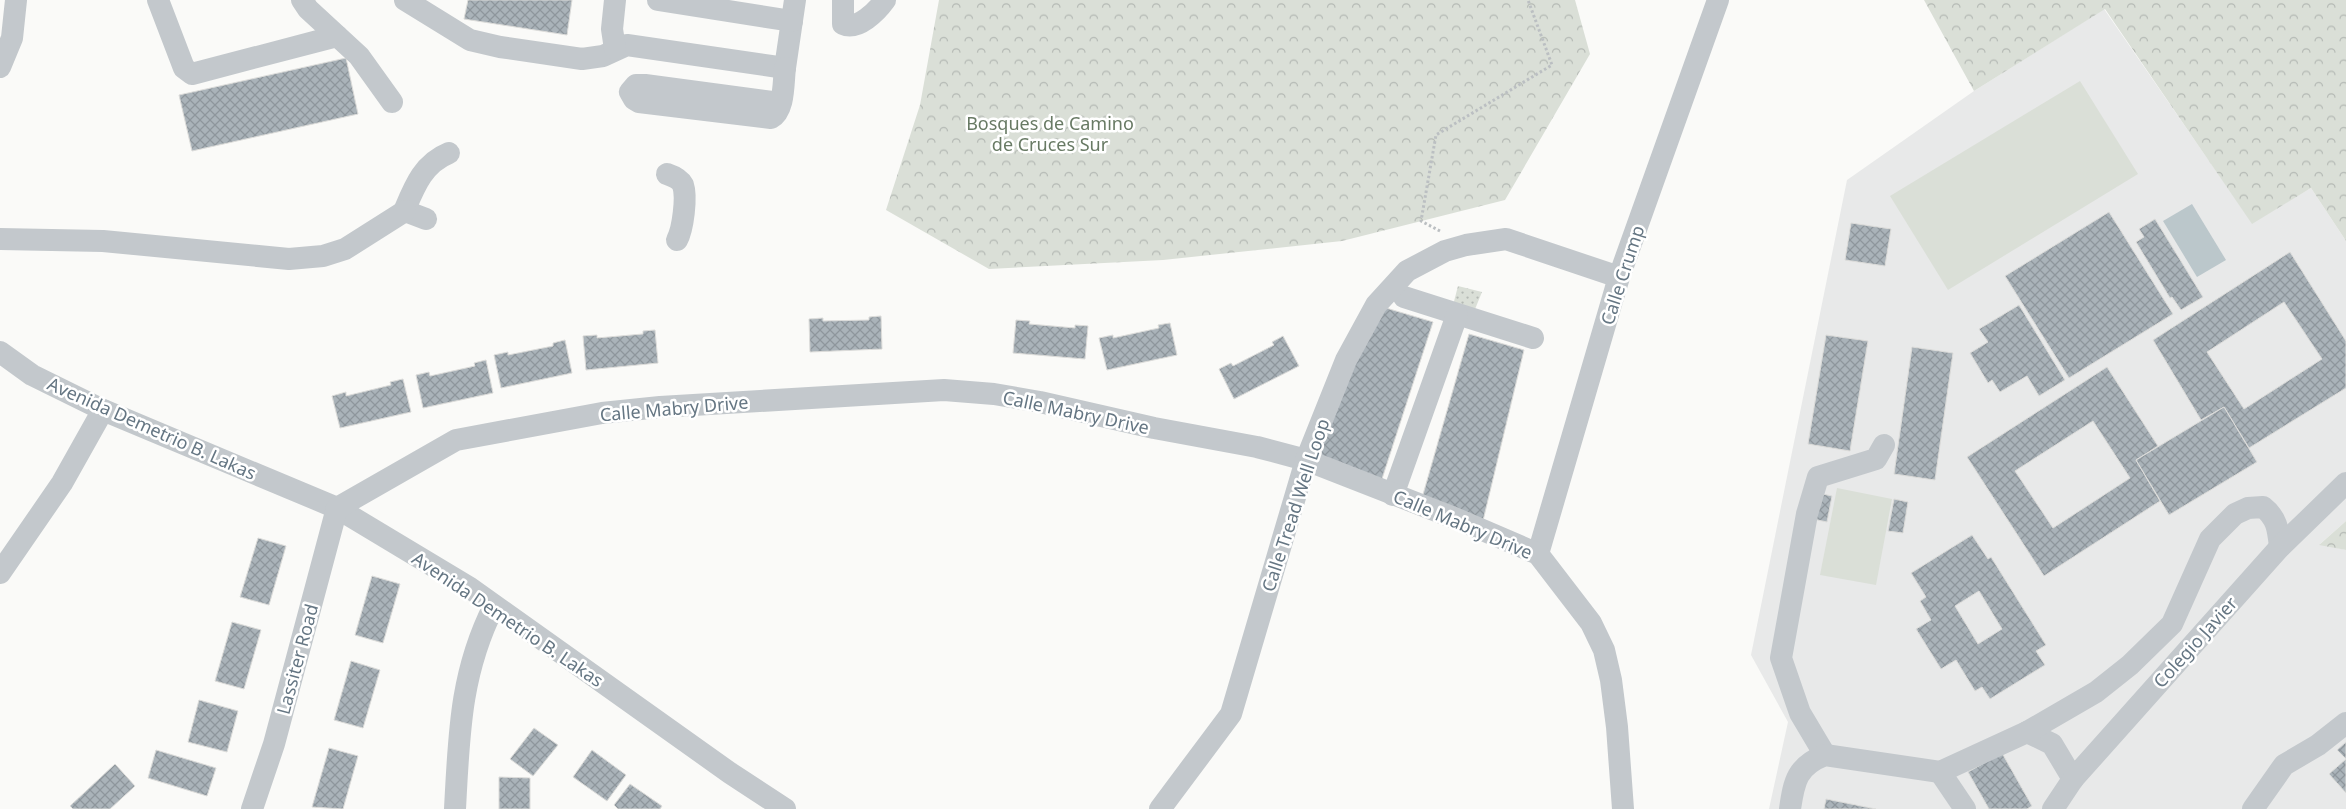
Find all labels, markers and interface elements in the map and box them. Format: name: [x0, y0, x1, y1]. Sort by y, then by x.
park label: Bosques de Camino de Cruces Sur: [966, 111, 1134, 156]
street label: Calle Crump: [1595, 222, 1649, 328]
street label: Avenida Demetrio B. Lakas: [44, 371, 260, 485]
street label: Calle Mabry Drive: [1001, 385, 1151, 439]
street label: Calle Mabry Drive: [599, 390, 749, 426]
street label: Calle Tread Well Loop: [1256, 415, 1334, 595]
street label: Calle Mabry Drive: [1390, 484, 1536, 564]
street label: Avenida Demetrio B. Lakas: [408, 546, 608, 692]
street label: Colegio Javier: [2148, 591, 2243, 693]
street label: Lassiter Road: [271, 601, 323, 717]

